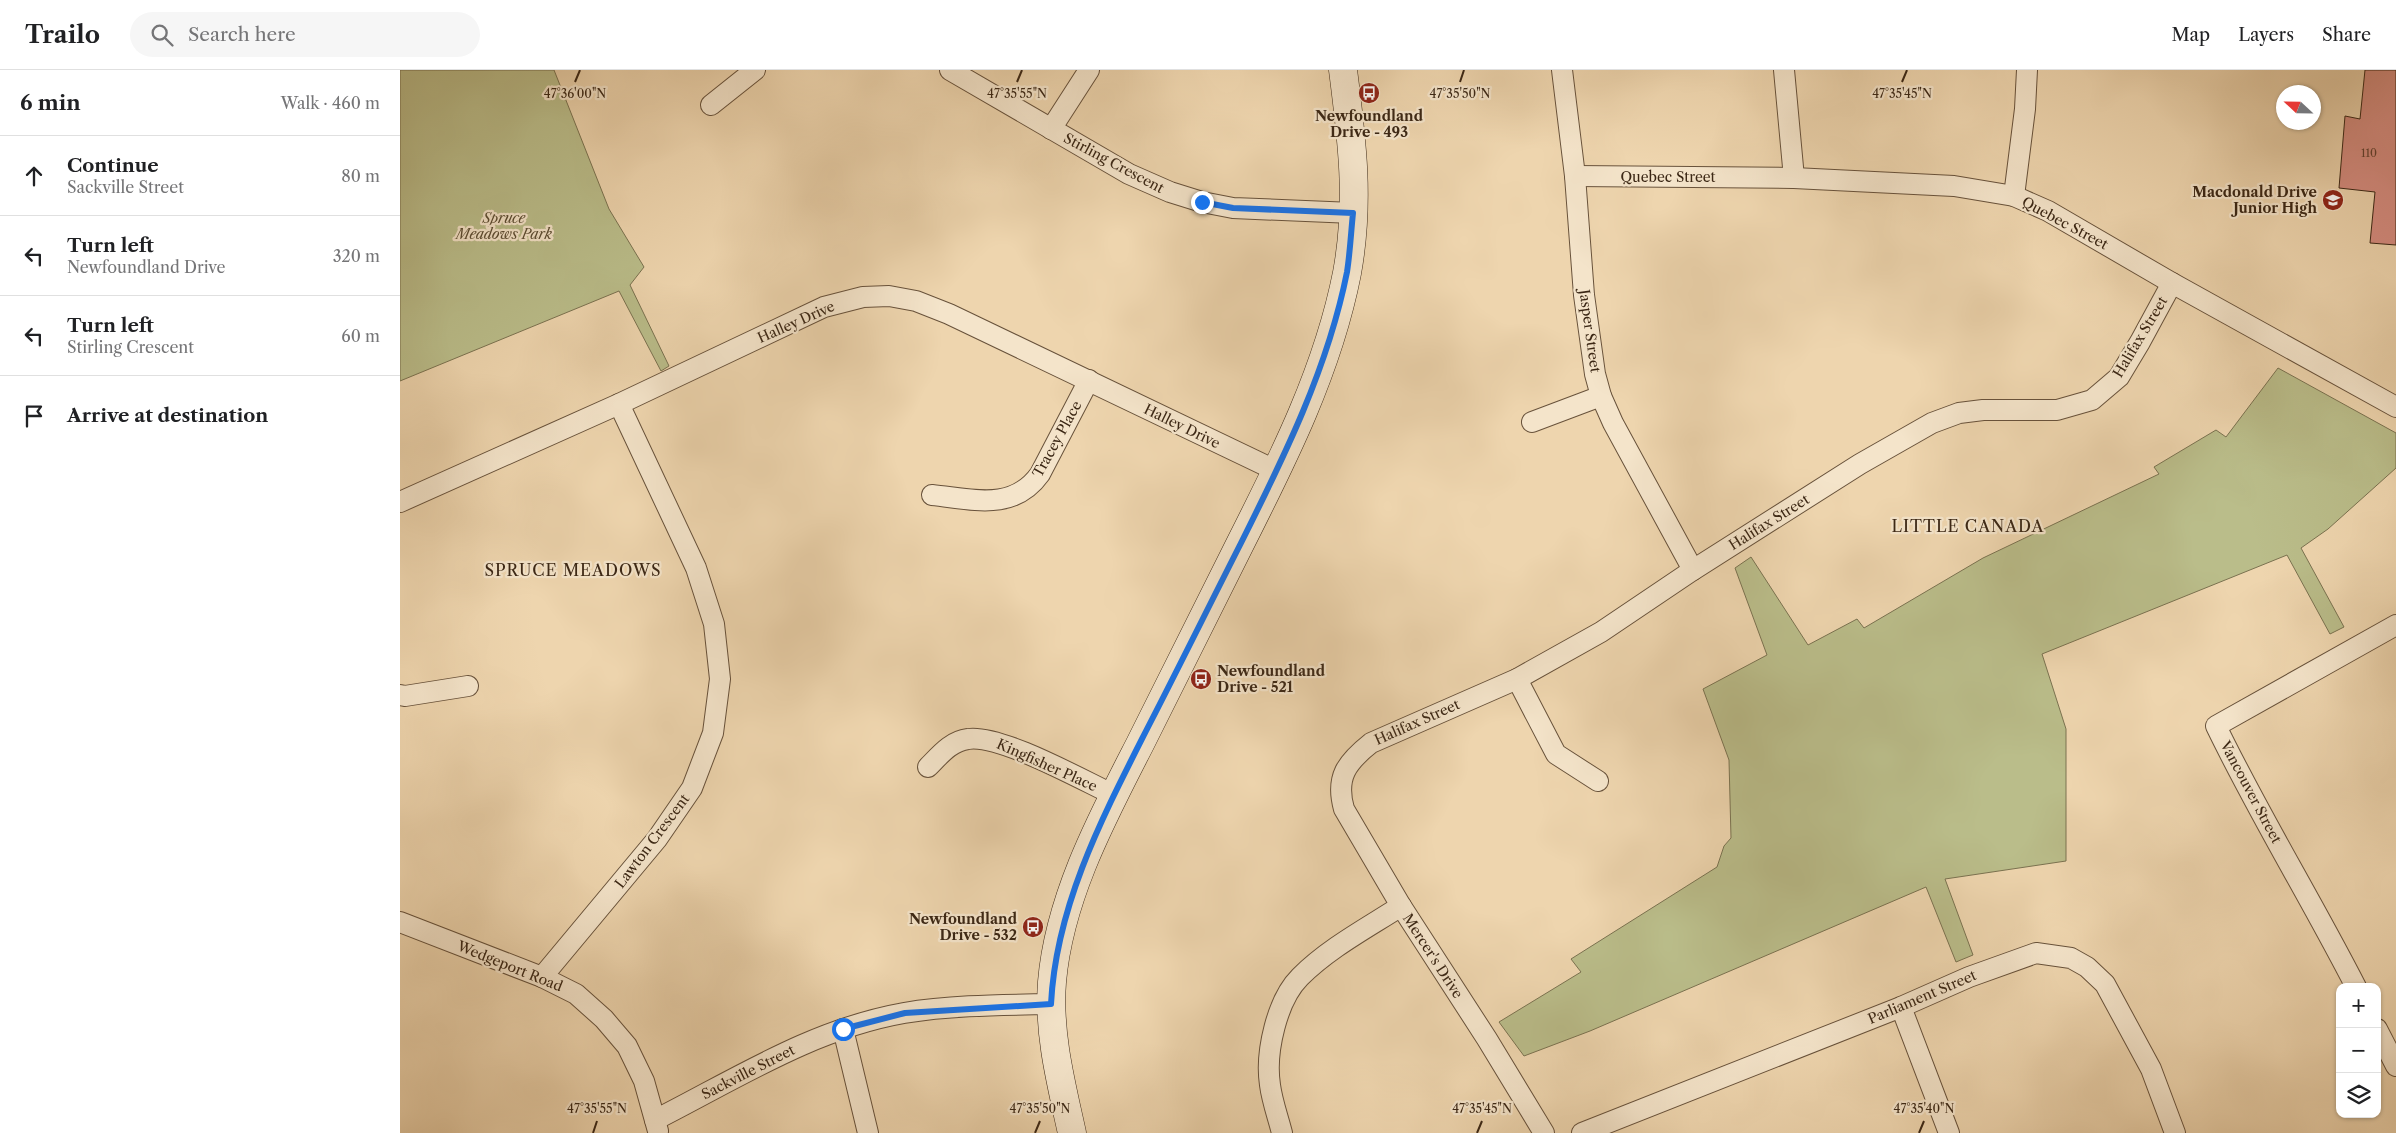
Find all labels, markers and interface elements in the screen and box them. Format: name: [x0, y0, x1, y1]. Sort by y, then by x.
search box: [130, 12, 480, 57]
text: Trailo: [25, 20, 100, 49]
icon: search: [148, 21, 176, 49]
text: Search here: [188, 23, 296, 46]
text: Map: [2172, 24, 2210, 46]
text: Layers: [2238, 24, 2294, 46]
text: Share: [2322, 24, 2371, 46]
bus stop icon: Newfoundland Drive - 493: [1357, 81, 1381, 105]
north arrow: [2276, 85, 2321, 130]
text: 47°36'00"N: [544, 86, 606, 101]
text: 47°35'55"N: [987, 86, 1047, 101]
text: 47°35'50"N: [1430, 86, 1491, 101]
text: 47°35'45"N: [1872, 86, 1932, 101]
text: 6 min: [20, 90, 81, 115]
text: Walk · 460 m: [281, 93, 380, 113]
place label: Newfoundland Drive - 493: [1315, 107, 1424, 141]
street label: Stirling Crescent: [1061, 129, 1167, 197]
house number: 110: [2361, 146, 2377, 160]
text: Continue: [67, 154, 159, 177]
icon: ahead: [20, 162, 48, 190]
text: 80 m: [341, 166, 380, 186]
street label: Quebec Street: [1620, 168, 1716, 186]
text: Sackville Street: [67, 177, 184, 197]
place label: Macdonald Drive Junior High: [2192, 183, 2317, 217]
school or university icon: Macdonald Drive Junior High: [2321, 188, 2345, 212]
route end: [1191, 191, 1214, 214]
street label: Quebec Street: [2019, 193, 2111, 253]
park label: Spruce Meadows Park: [454, 209, 553, 243]
text: Turn left: [67, 234, 154, 257]
icon: left: [20, 242, 48, 270]
text: 320 m: [333, 246, 380, 266]
text: Newfoundland Drive: [67, 257, 226, 277]
street label: Jasper Street: [1575, 286, 1605, 374]
street label: Halifax Street: [2109, 293, 2171, 381]
street label: Halley Drive: [755, 297, 838, 347]
text: Turn left: [67, 314, 154, 337]
icon: left: [20, 322, 48, 350]
text: 60 m: [341, 326, 380, 346]
text: Stirling Crescent: [67, 337, 194, 357]
street label: Tracey Place: [1029, 397, 1086, 480]
street label: Halley Drive: [1141, 400, 1223, 452]
icon: arrive: [20, 402, 48, 430]
text: Arrive at destination: [67, 404, 268, 427]
street label: Halifax Street: [1725, 490, 1813, 554]
district label: LITTLE CANADA: [1892, 516, 2045, 536]
district label: SPRUCE MEADOWS: [484, 560, 662, 580]
place label: Newfoundland Drive - 521: [1217, 662, 1326, 696]
bus stop icon: Newfoundland Drive - 521: [1189, 667, 1213, 691]
street label: Halifax Street: [1372, 695, 1462, 749]
street label: Kingfisher Place: [994, 735, 1100, 795]
street label: Vancouver Street: [2216, 737, 2286, 846]
street label: Lawton Crescent: [611, 790, 693, 892]
place label: Newfoundland Drive - 532: [909, 910, 1018, 944]
street label: Mercer's Drive: [1399, 910, 1467, 1002]
bus stop icon: Newfoundland Drive - 532: [1021, 915, 1045, 939]
street label: Wedgeport Road: [454, 936, 566, 996]
street label: Parliament Street: [1865, 966, 1979, 1028]
map controls: [2336, 983, 2381, 1118]
button: +: [2336, 983, 2381, 1028]
route start: [832, 1018, 855, 1041]
button: −: [2336, 1028, 2381, 1073]
street label: Sackville Street: [698, 1041, 798, 1103]
button: layers: [2336, 1073, 2381, 1118]
text: 47°35'55"N: [567, 1101, 627, 1116]
text: 47°35'50"N: [1010, 1101, 1071, 1116]
text: 47°35'45"N: [1452, 1101, 1512, 1116]
text: 47°35'40"N: [1894, 1101, 1955, 1116]

